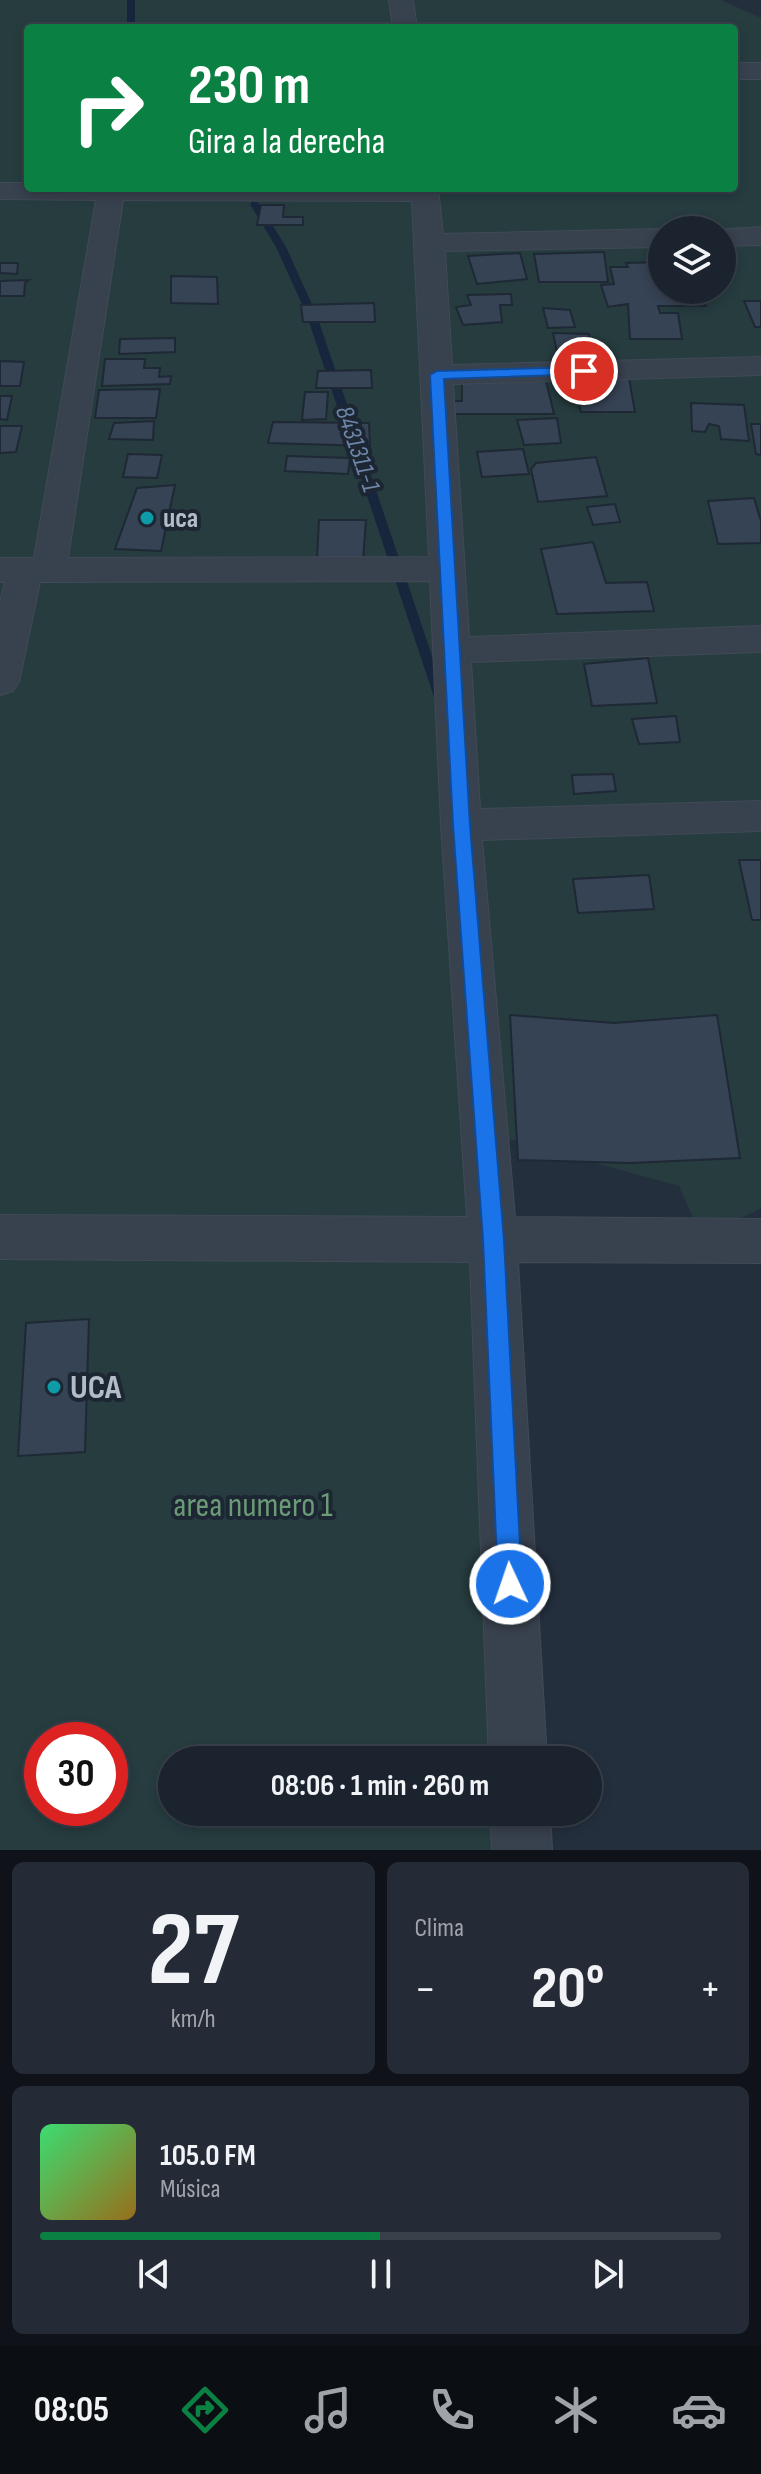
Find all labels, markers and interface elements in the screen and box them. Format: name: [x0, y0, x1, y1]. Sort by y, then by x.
text: 230 m: [188, 53, 310, 120]
icon: right: [56, 56, 160, 160]
text: Gira a la derecha: [188, 121, 385, 164]
map controls: [648, 216, 736, 304]
button: layers: [648, 216, 736, 304]
pin: [550, 337, 618, 405]
icon: arrive: [562, 349, 606, 393]
water label: 8431311-1: [328, 402, 386, 496]
place label: uca: [163, 502, 198, 535]
marker: uca: [138, 509, 156, 527]
place label: UCA: [70, 1367, 122, 1408]
marker: UCA: [45, 1378, 63, 1396]
park label: area numero 1: [173, 1485, 333, 1526]
position arrow: [468, 1542, 552, 1626]
speed limit sign: 30: [24, 1722, 128, 1826]
text: 08:06 · 1 min · 260 m: [271, 1768, 489, 1804]
text: 27: [148, 1889, 239, 2014]
text: Clima: [415, 1913, 464, 1944]
text: 20°: [531, 1953, 605, 2025]
text: −: [415, 1963, 436, 2016]
text: +: [699, 1963, 721, 2016]
text: km/h: [171, 2004, 216, 2035]
text: 105.0 FM: [160, 2138, 256, 2174]
text: Música: [160, 2174, 221, 2205]
icon: previous: [132, 2252, 176, 2296]
icon: pause: [359, 2252, 403, 2296]
icon: next: [586, 2252, 630, 2296]
icon: directions: [177, 2382, 233, 2438]
icon: music: [300, 2382, 356, 2438]
icon: phone: [424, 2382, 480, 2438]
icon: climate: [548, 2382, 604, 2438]
icon: car: [671, 2382, 727, 2438]
text: 08:05: [34, 2389, 109, 2432]

